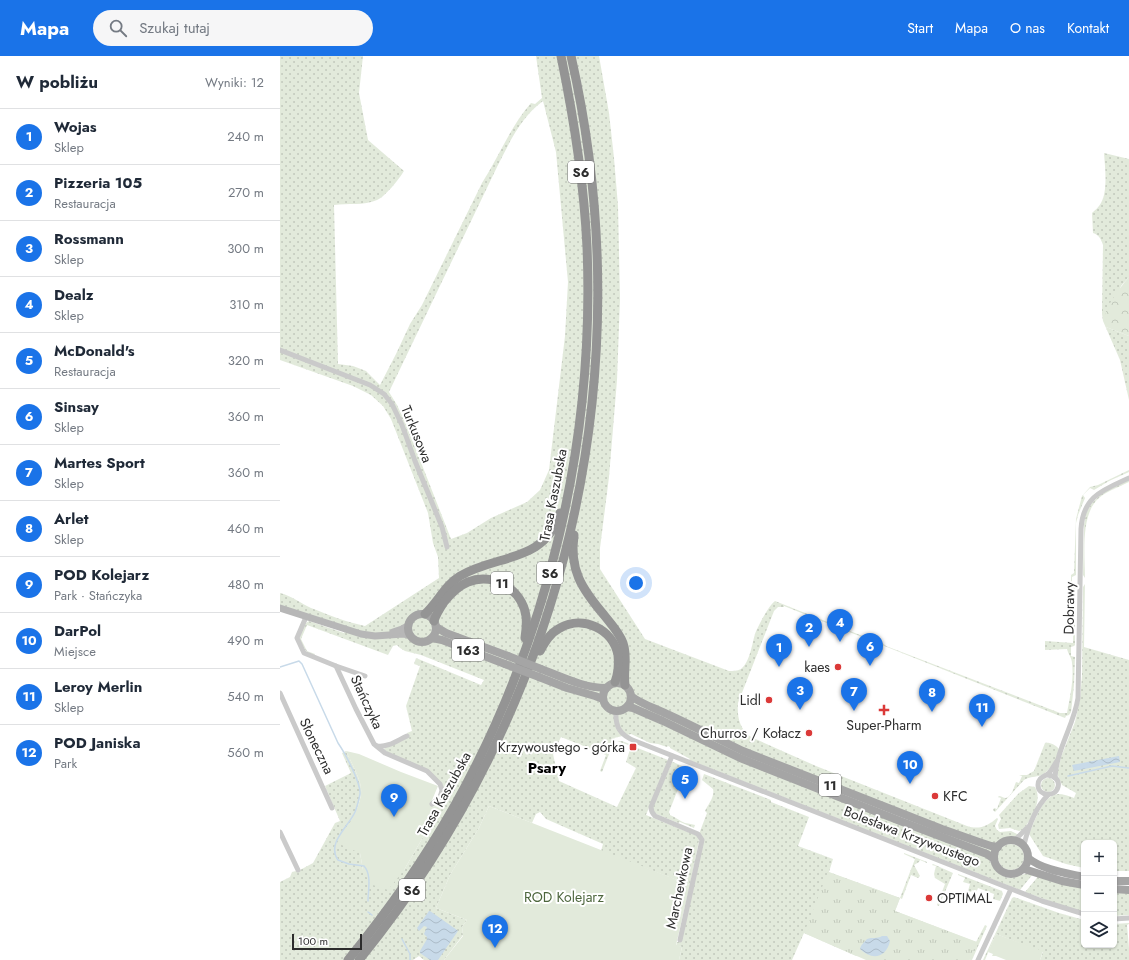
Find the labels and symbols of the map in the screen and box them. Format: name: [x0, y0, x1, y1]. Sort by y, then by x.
road number: S6: [568, 161, 594, 183]
street label: Turkusowa: [396, 402, 438, 466]
street label: Trasa Kaszubska: [534, 447, 572, 543]
road number: S6: [537, 562, 563, 584]
road number: 11: [491, 572, 513, 594]
your location: [626, 573, 646, 593]
street label: Dobrawy: [1059, 581, 1079, 635]
pin: 4: [827, 609, 853, 642]
pin: 2: [796, 614, 822, 647]
pin: 6: [857, 633, 883, 666]
pin: 1: [766, 634, 792, 667]
road number: 163: [452, 639, 484, 661]
place label: kaes: [804, 657, 830, 677]
marker: kaes: [833, 662, 843, 672]
street label: Stańczyka: [346, 672, 388, 732]
pin: 3: [787, 677, 813, 710]
pin: 7: [841, 678, 867, 711]
pin: 8: [919, 679, 945, 712]
place label: Lidl: [740, 690, 761, 710]
pin: 11: [969, 694, 995, 727]
marker: Lidl: [764, 695, 774, 705]
marker: Super-Pharm: [879, 705, 889, 715]
street label: Słoneczna: [295, 715, 339, 777]
place label: Super-Pharm: [846, 715, 922, 735]
place label: Churros / Kołacz: [700, 723, 802, 743]
marker: Churros / Kołacz: [804, 728, 814, 738]
place label: Krzywoustego - górka: [498, 737, 625, 757]
marker: Krzywoustego - górka: [628, 742, 638, 752]
street label: Trasa Kaszubska: [412, 748, 476, 840]
pin: 10: [897, 751, 923, 784]
district label: Psary: [528, 757, 566, 779]
pin: 5: [672, 766, 698, 799]
road number: 11: [819, 774, 841, 796]
pin: 9: [381, 784, 407, 817]
place label: KFC: [943, 786, 968, 806]
marker: KFC: [930, 791, 940, 801]
street label: Bolesława Krzywoustego: [841, 801, 983, 871]
street label: Marchewkowa: [661, 845, 697, 931]
road number: S6: [399, 879, 425, 901]
park label: ROD Kolejarz: [524, 887, 605, 907]
place label: OPTIMAL: [937, 888, 993, 908]
marker: OPTIMAL: [924, 893, 934, 903]
pin: 12: [482, 915, 508, 948]
scale bar: [292, 932, 362, 951]

